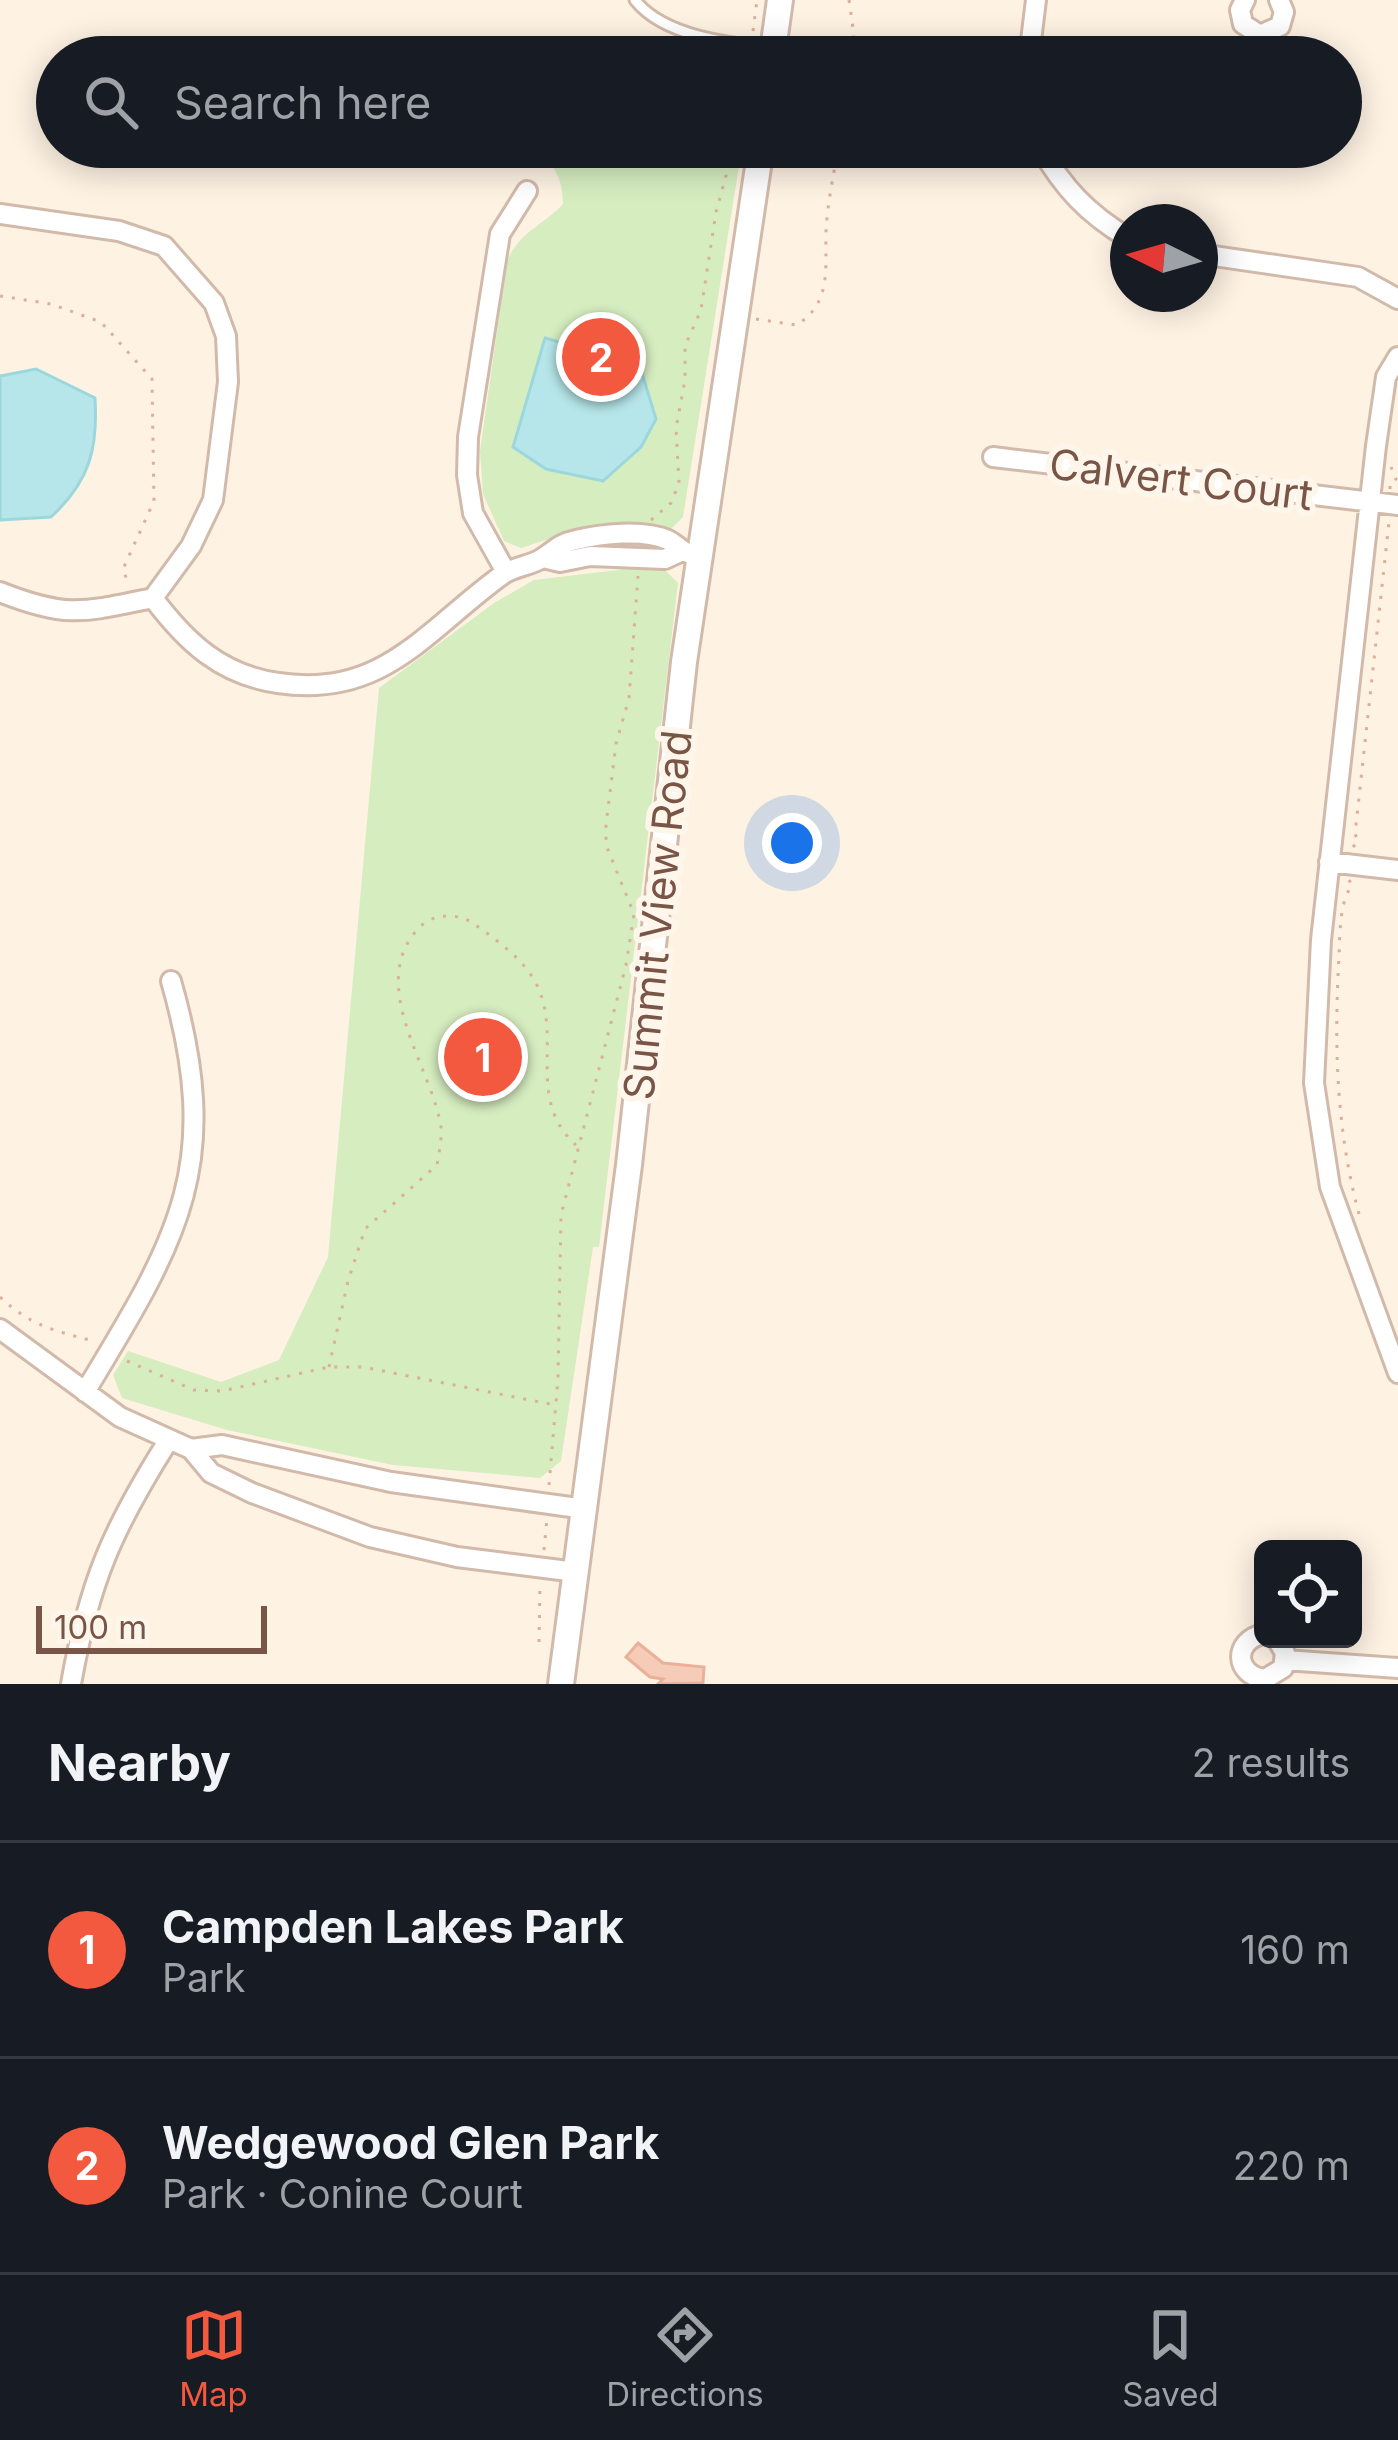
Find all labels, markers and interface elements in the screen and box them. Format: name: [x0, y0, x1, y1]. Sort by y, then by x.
search box: [36, 36, 1362, 168]
icon: search: [78, 69, 144, 135]
text: Search here: [174, 75, 431, 130]
north arrow: [1110, 204, 1218, 312]
pin: 2: [562, 312, 640, 402]
street label: Calvert Court: [1046, 438, 1316, 520]
street label: Summit View Road: [612, 728, 702, 1102]
your location: [762, 813, 822, 873]
pin: 1: [444, 1012, 522, 1102]
map controls: [1254, 1540, 1362, 1648]
button: locate: [1254, 1540, 1362, 1648]
scale bar: [36, 1600, 267, 1653]
text: 100 m: [54, 1607, 147, 1647]
text: Nearby: [48, 1732, 231, 1793]
text: 2 results: [1192, 1739, 1350, 1786]
text: Campden Lakes Park: [162, 1899, 624, 1954]
text: 1: [79, 1926, 95, 1973]
text: 160 m: [1240, 1926, 1350, 1973]
text: Park: [162, 1954, 246, 2001]
text: Wedgewood Glen Park: [162, 2115, 659, 2170]
text: 2: [75, 2142, 99, 2189]
text: 220 m: [1233, 2142, 1350, 2189]
text: Park · Conine Court: [162, 2170, 523, 2217]
tab: Map: [179, 2302, 248, 2414]
tab: Directions: [606, 2302, 764, 2414]
tab: Saved: [1122, 2302, 1219, 2414]

